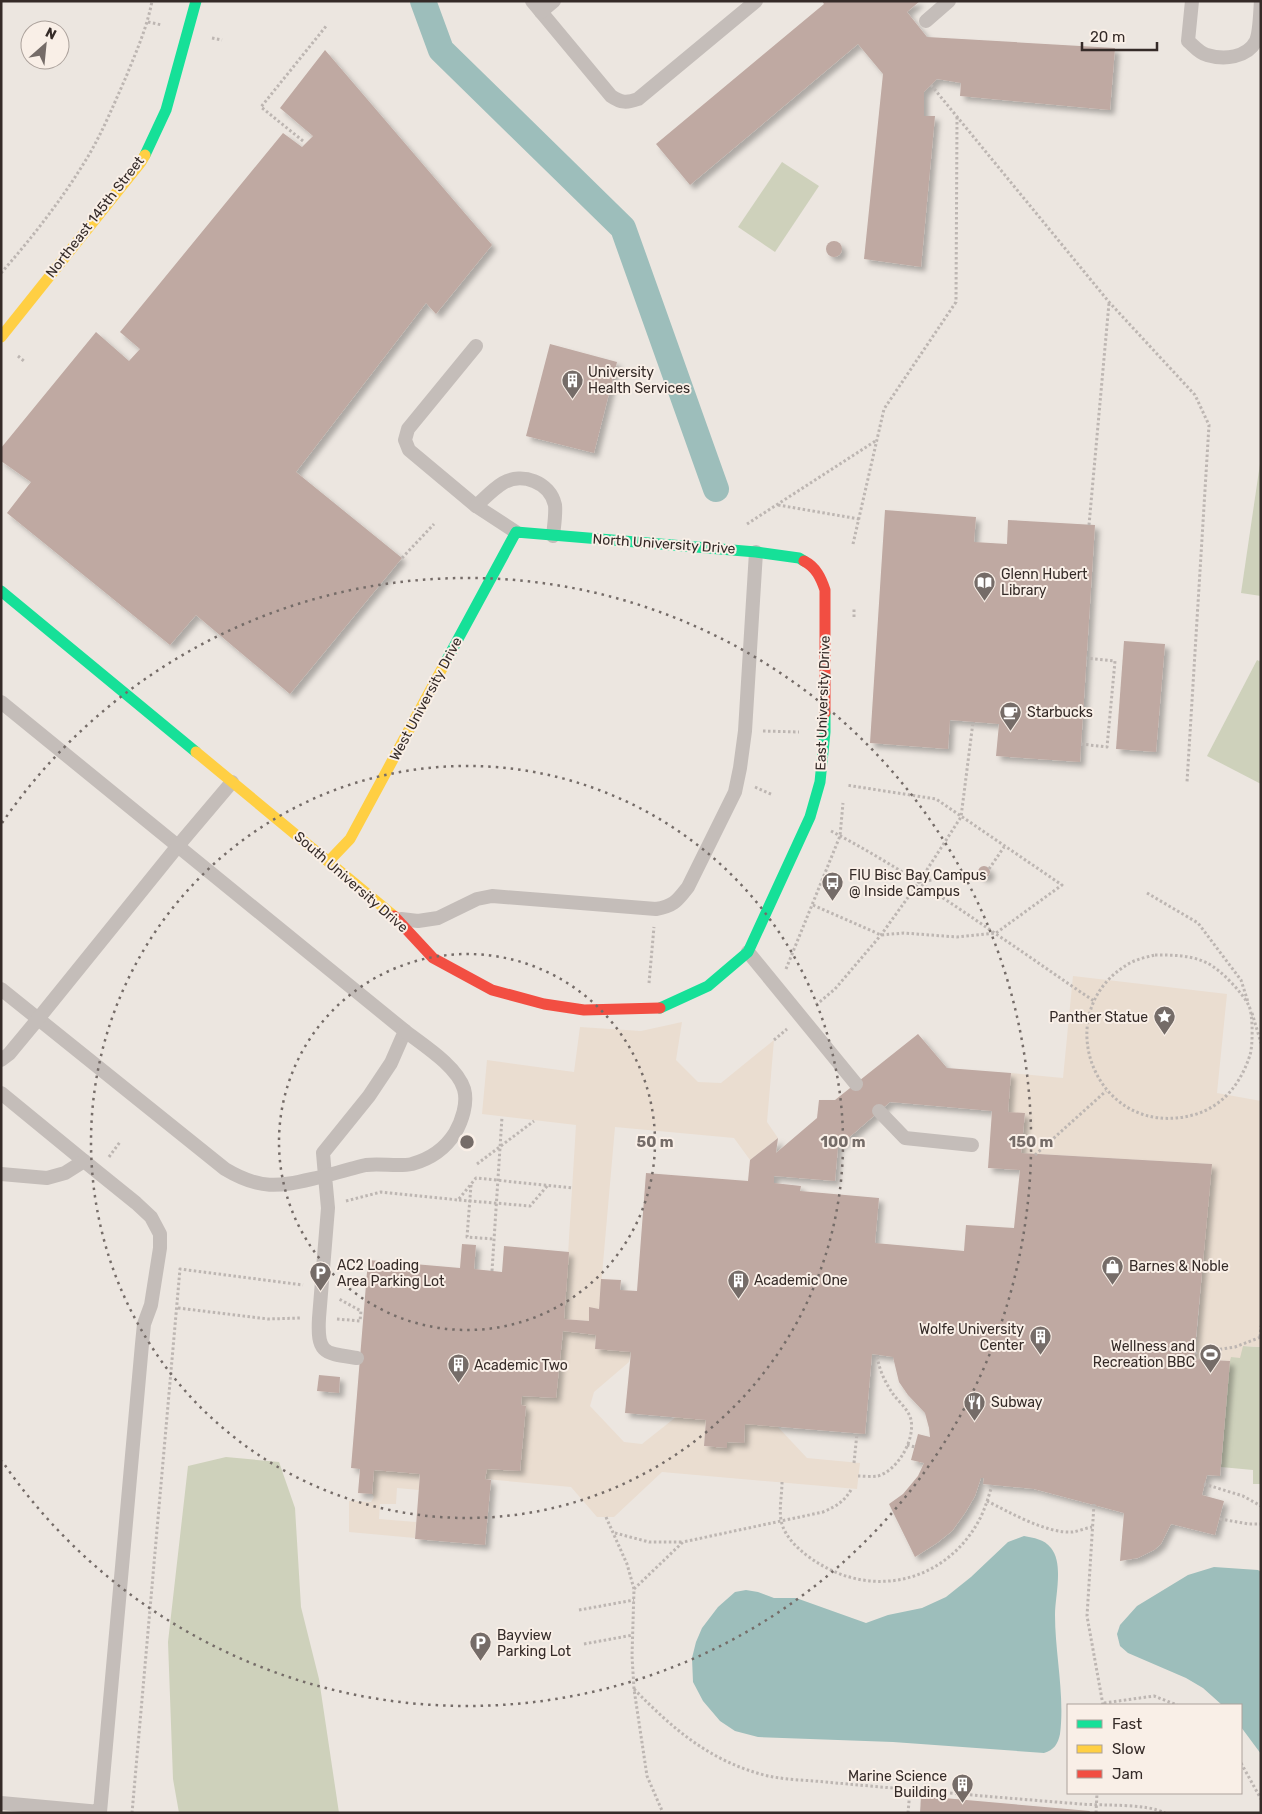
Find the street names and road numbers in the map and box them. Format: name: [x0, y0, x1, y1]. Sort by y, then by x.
street label: Northeast 145th Street: [42, 152, 148, 281]
street label: North University Drive: [592, 531, 736, 557]
street label: West University Drive: [386, 634, 466, 764]
street label: East University Drive: [812, 635, 834, 771]
street label: South University Drive: [291, 828, 412, 936]

